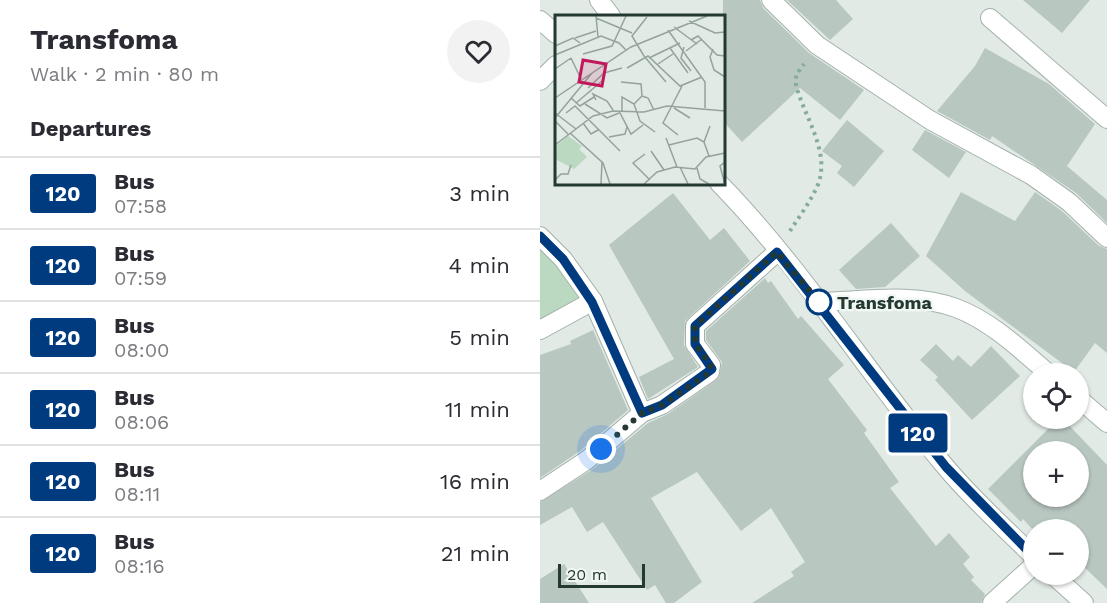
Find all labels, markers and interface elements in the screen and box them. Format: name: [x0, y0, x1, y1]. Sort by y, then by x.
inset map: [555, 15, 724, 184]
button: heart: [447, 20, 510, 83]
text: Transfoma: [30, 23, 178, 56]
text: Walk · 2 min · 80 m: [30, 62, 219, 86]
text: Departures: [30, 116, 151, 141]
text: Bus: [114, 169, 154, 194]
text: 120: [45, 181, 81, 206]
text: 3 min: [449, 181, 510, 206]
text: 07:58: [114, 194, 167, 218]
text: Bus: [114, 241, 154, 266]
text: 120: [45, 253, 81, 278]
text: 4 min: [449, 253, 510, 278]
text: 07:59: [114, 266, 167, 290]
marker: Transfoma: [806, 289, 832, 315]
place label: Transfoma: [837, 292, 933, 313]
text: Bus: [114, 313, 154, 338]
text: 120: [45, 325, 81, 350]
text: 5 min: [449, 325, 510, 350]
text: 08:00: [114, 338, 170, 362]
map controls: [1023, 363, 1089, 585]
button: locate: [1023, 363, 1089, 429]
text: Bus: [114, 385, 154, 410]
text: 120: [45, 397, 81, 422]
text: 11 min: [445, 397, 510, 422]
text: 08:06: [114, 410, 169, 434]
line badge: 120: [884, 414, 952, 452]
text: 120: [900, 421, 936, 446]
your location: [586, 434, 616, 464]
button: +: [1023, 441, 1089, 507]
text: Bus: [114, 457, 154, 482]
text: 120: [45, 469, 81, 494]
text: 16 min: [440, 469, 510, 494]
text: 08:11: [114, 482, 160, 506]
button: −: [1023, 519, 1089, 585]
text: Bus: [114, 529, 154, 554]
text: 120: [45, 541, 81, 566]
text: 21 min: [441, 541, 510, 566]
text: 08:16: [114, 554, 165, 578]
scale bar: [558, 561, 645, 588]
text: 20 m: [567, 565, 607, 584]

